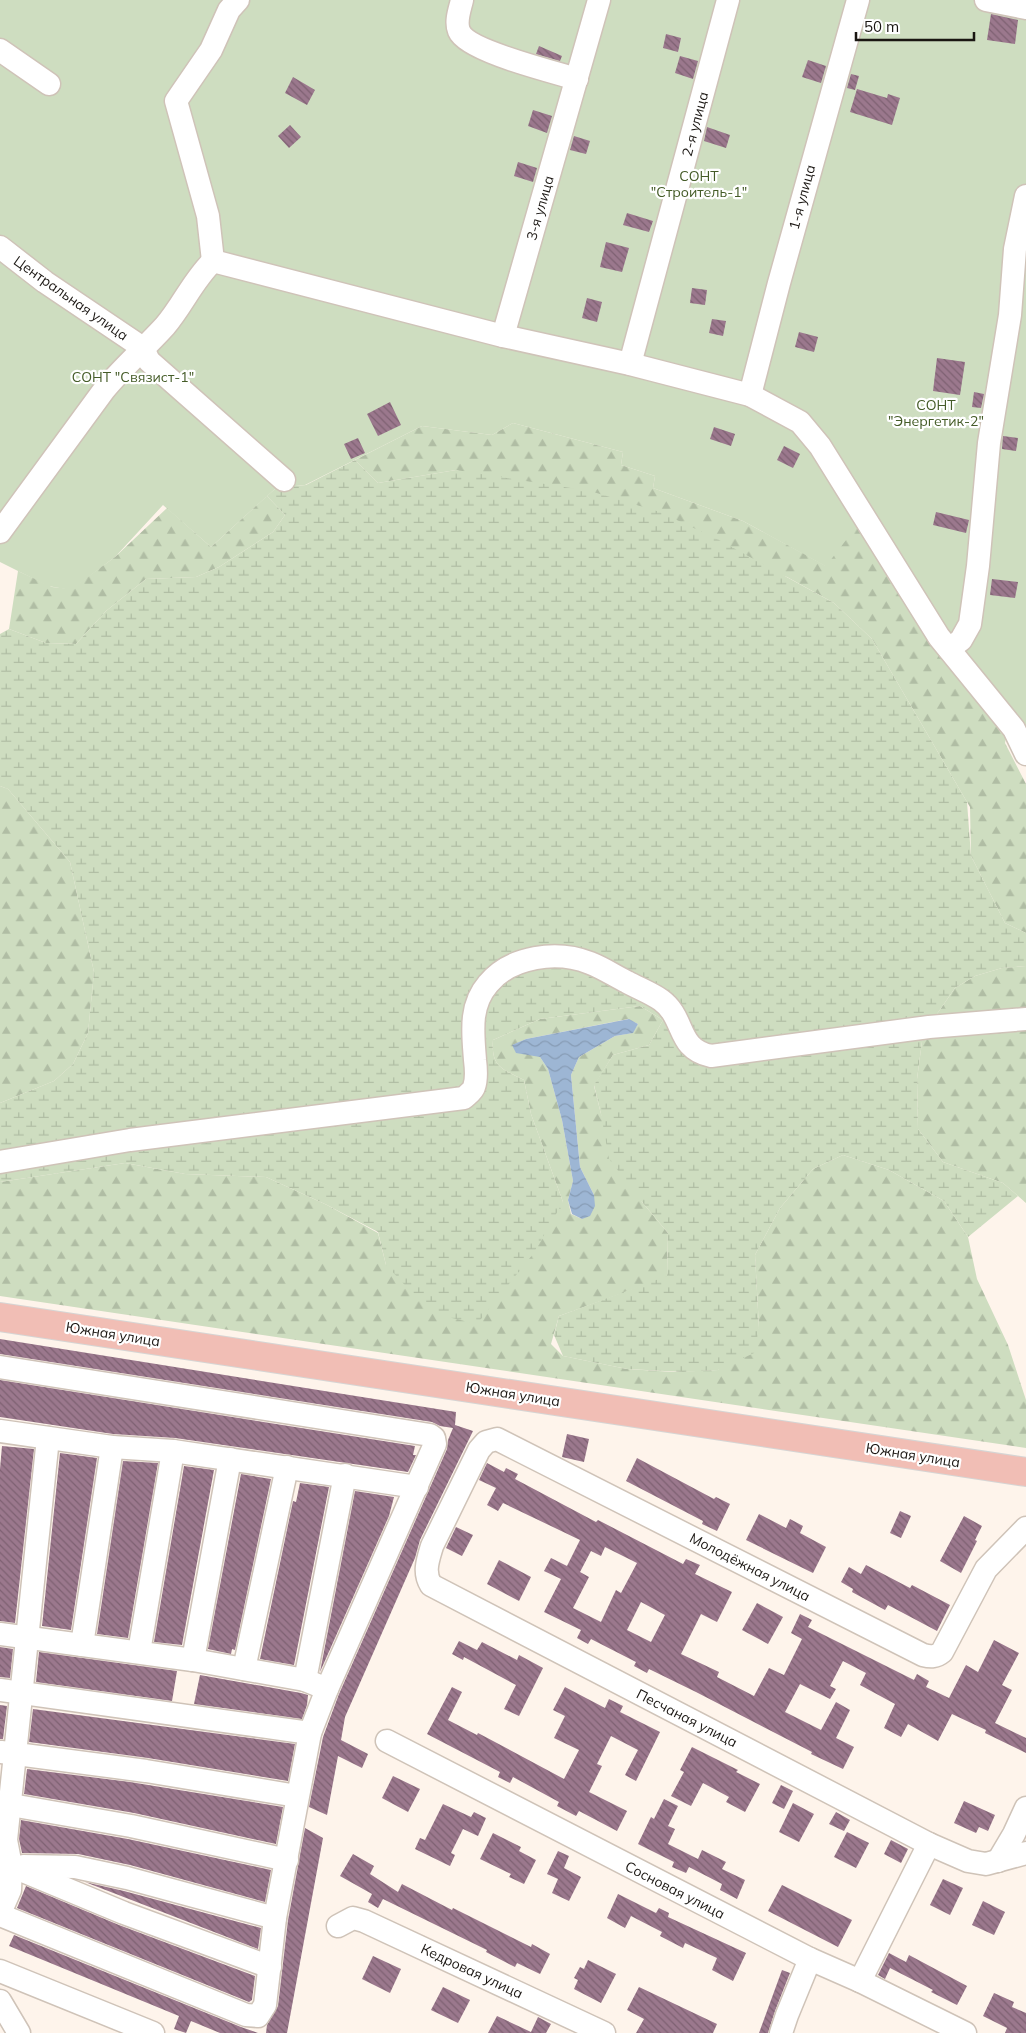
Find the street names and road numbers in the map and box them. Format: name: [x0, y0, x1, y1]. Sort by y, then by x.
street label: 2-я улица: [678, 90, 712, 158]
street label: 1-я улица: [785, 163, 819, 231]
street label: 3-я улица: [522, 174, 558, 242]
street label: Центральная улица: [10, 252, 132, 344]
street label: Южная улица: [65, 1318, 161, 1350]
street label: Южная улица: [465, 1378, 561, 1410]
street label: Южная улица: [865, 1439, 961, 1471]
street label: Молодёжная улица: [687, 1529, 813, 1605]
street label: Песчаная улица: [633, 1685, 741, 1751]
street label: Сосновая улица: [622, 1857, 728, 1923]
street label: Кедровая улица: [418, 1939, 526, 2003]

